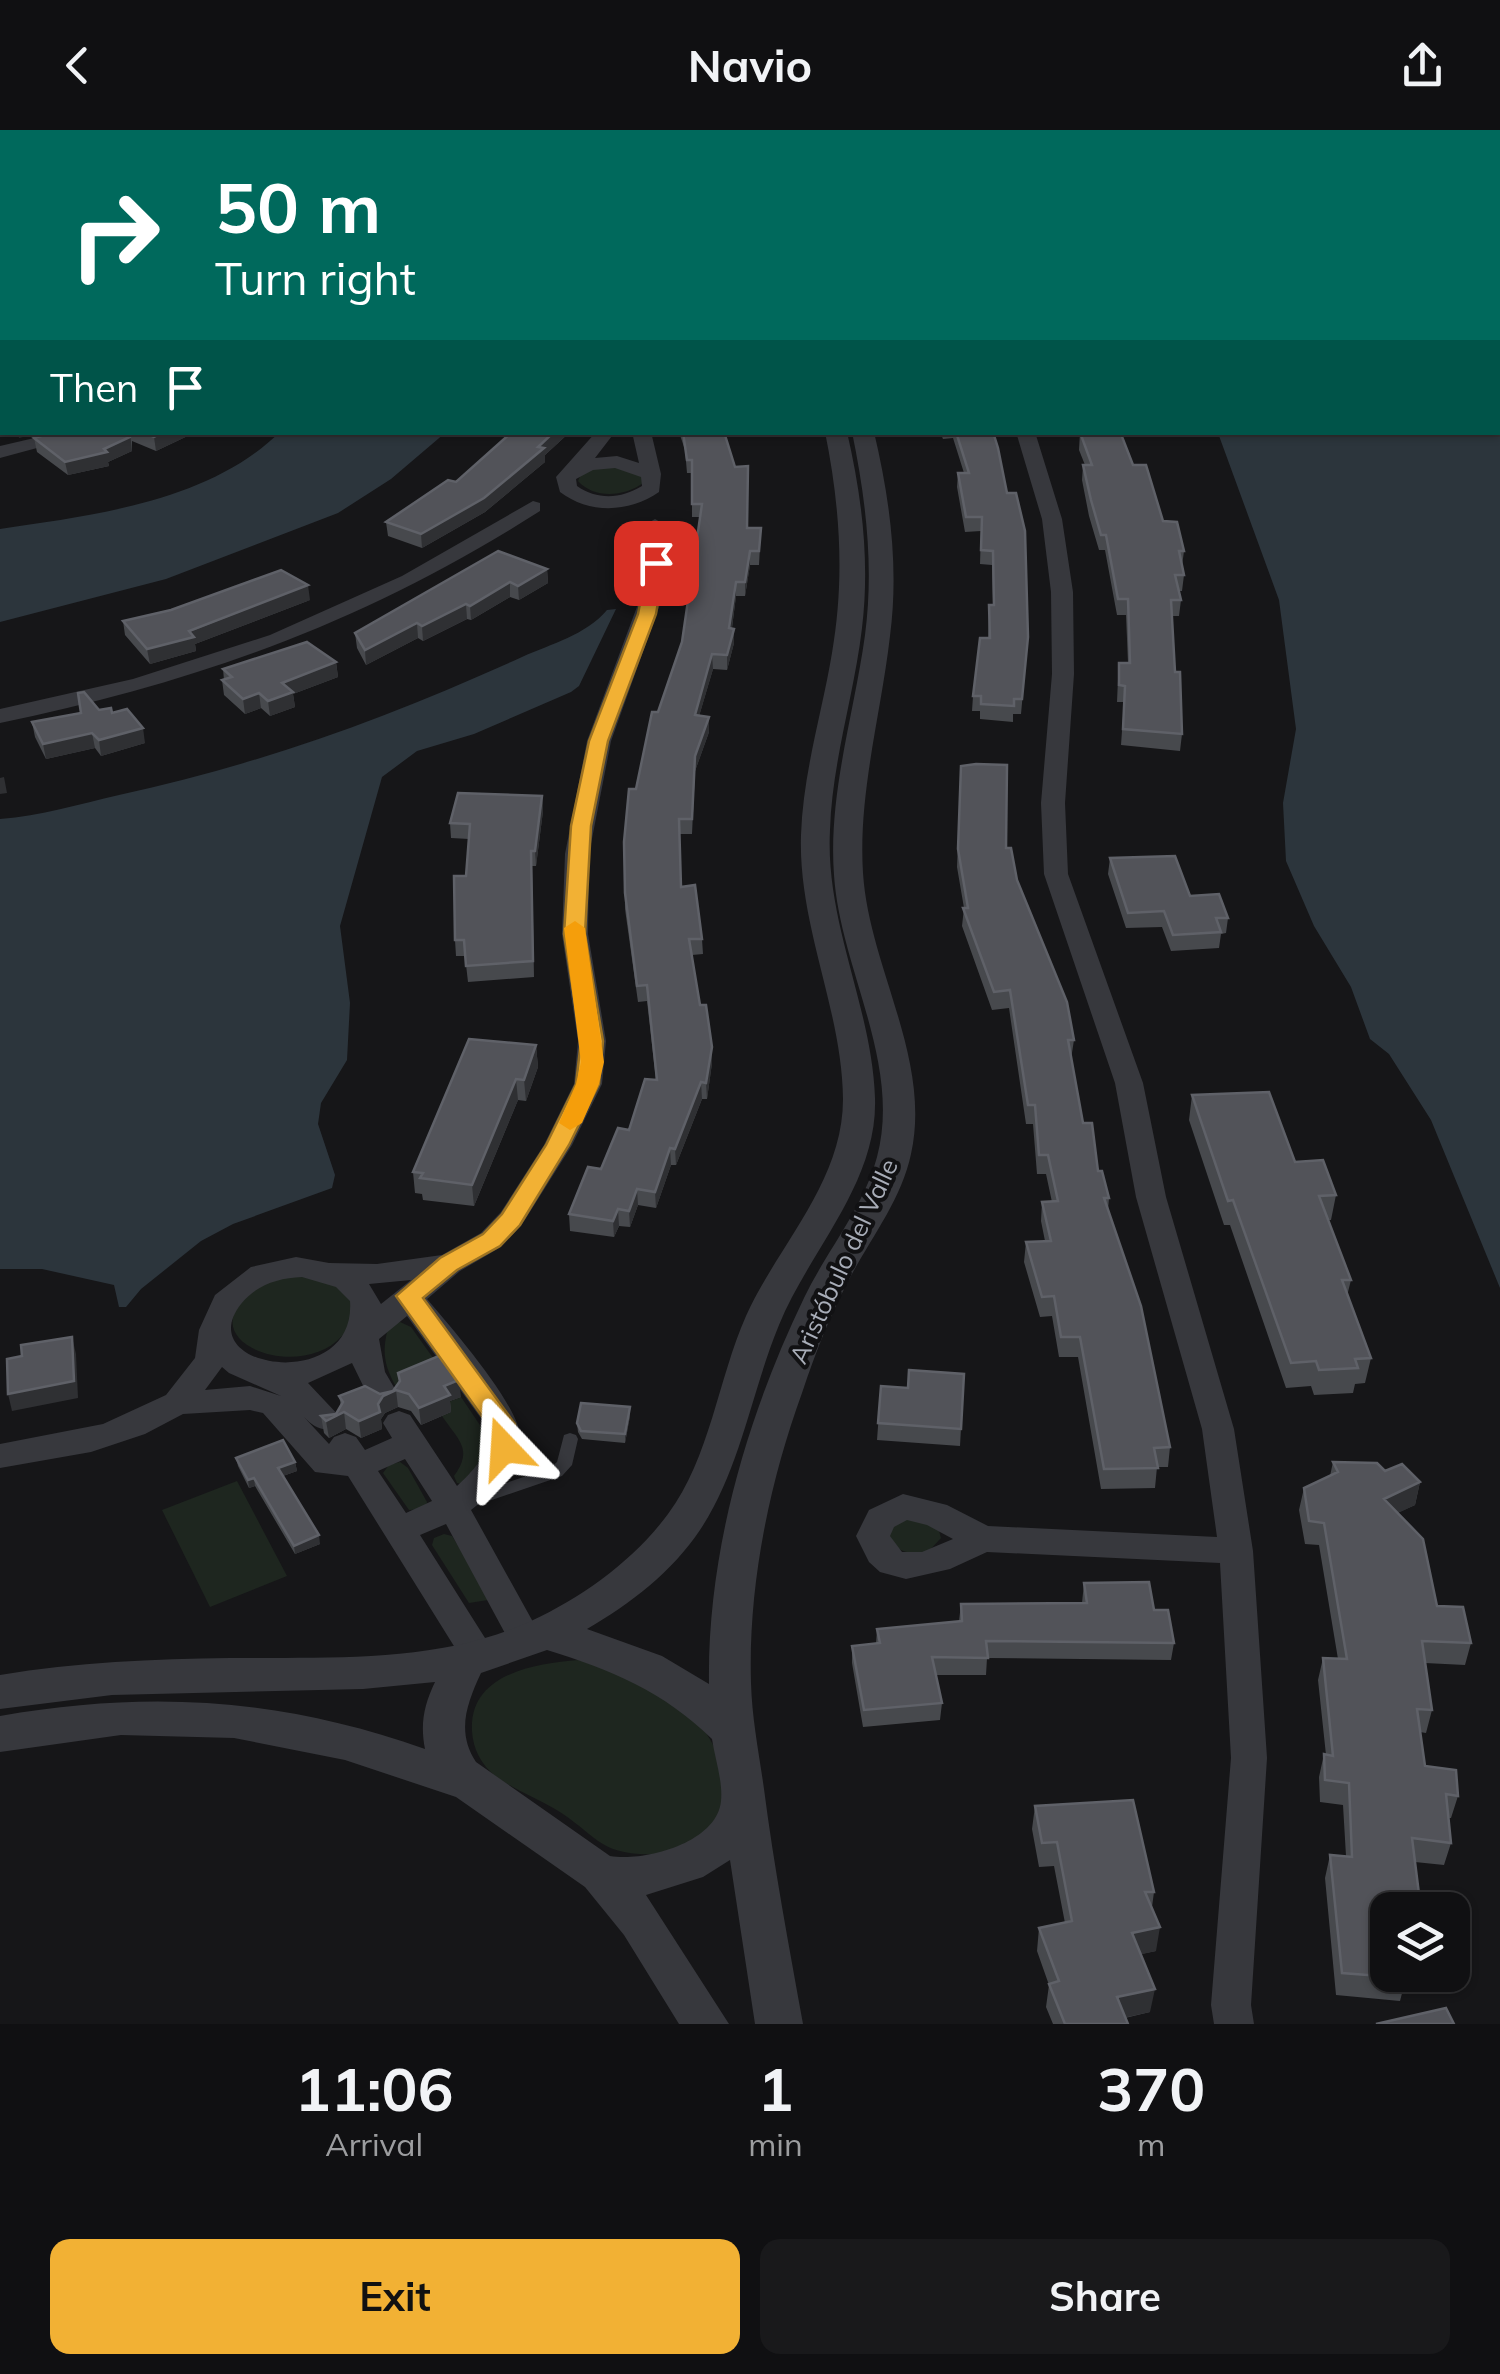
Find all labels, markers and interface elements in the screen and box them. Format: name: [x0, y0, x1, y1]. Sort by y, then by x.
text: Navio: [688, 37, 812, 93]
icon: back: [50, 38, 105, 93]
icon: share: [1395, 38, 1450, 93]
text: 50 m: [215, 163, 381, 251]
icon: right: [50, 170, 180, 300]
text: Turn right: [215, 250, 416, 306]
icon: arrive: [158, 360, 213, 415]
text: Then: [50, 364, 138, 412]
pin: [614, 521, 699, 606]
icon: arrive: [629, 536, 684, 591]
street label: Aristóbulo del Valle: [782, 1154, 904, 1368]
position arrow: [452, 1396, 556, 1500]
map controls: [1370, 1892, 1470, 1992]
button: layers: [1370, 1892, 1470, 1992]
text: 11:06: [295, 2051, 454, 2126]
text: 1: [757, 2051, 793, 2126]
text: 370: [1097, 2051, 1205, 2126]
text: Arrival: [325, 2124, 423, 2164]
text: min: [748, 2124, 803, 2164]
text: m: [1137, 2124, 1165, 2164]
button: Exit: [50, 2239, 740, 2354]
button: Share: [760, 2239, 1450, 2354]

